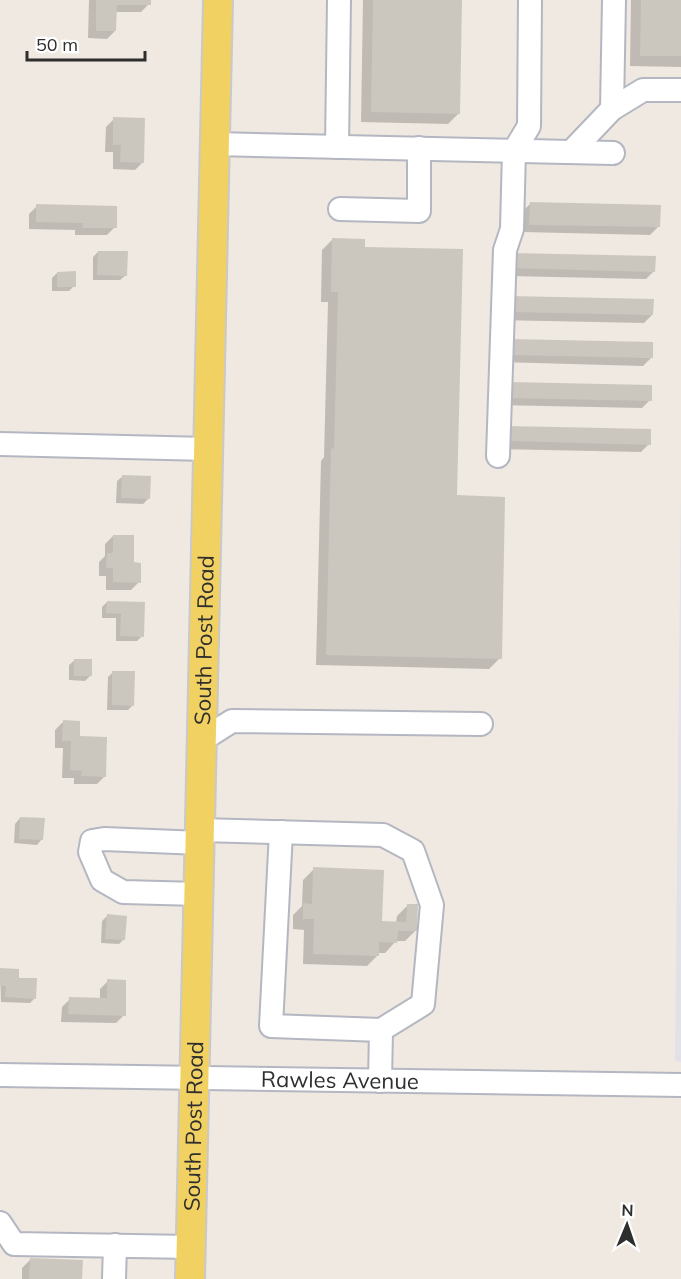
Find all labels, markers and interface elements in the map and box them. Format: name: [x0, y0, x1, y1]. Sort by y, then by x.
scale bar: [27, 24, 146, 62]
text: 50 m: [36, 33, 78, 56]
street label: South Post Road: [188, 555, 220, 725]
street label: South Post Road: [177, 1041, 209, 1211]
street label: Rawles Avenue: [261, 1065, 419, 1095]
north arrow: [597, 1195, 657, 1255]
text: N: [621, 1200, 634, 1220]

